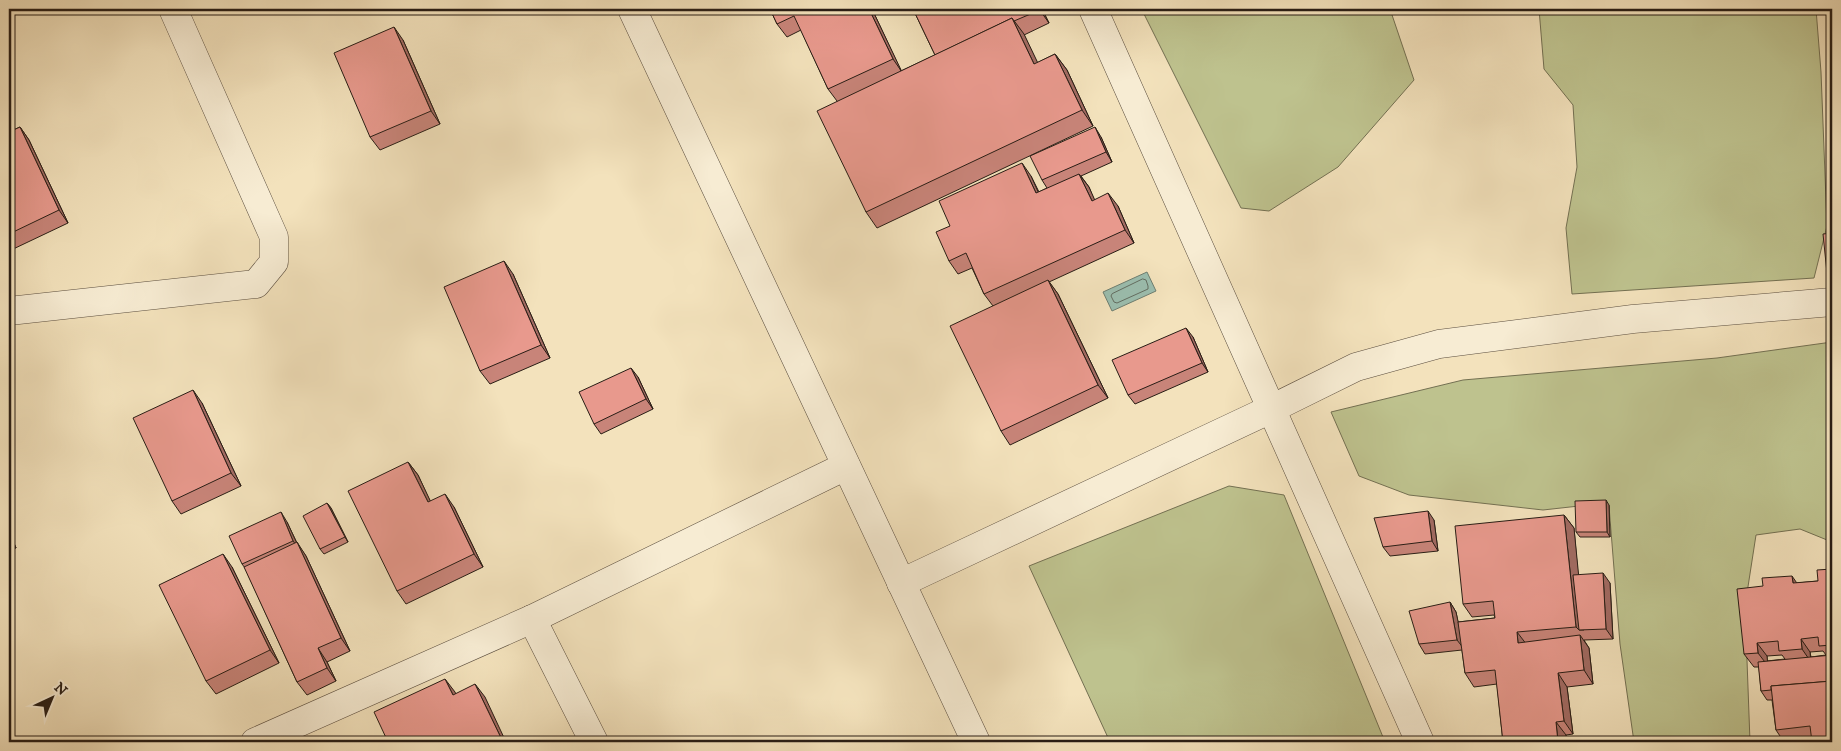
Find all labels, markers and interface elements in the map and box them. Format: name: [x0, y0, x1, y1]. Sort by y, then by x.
north arrow: [28, 674, 78, 724]
text: N: [50, 679, 71, 700]

